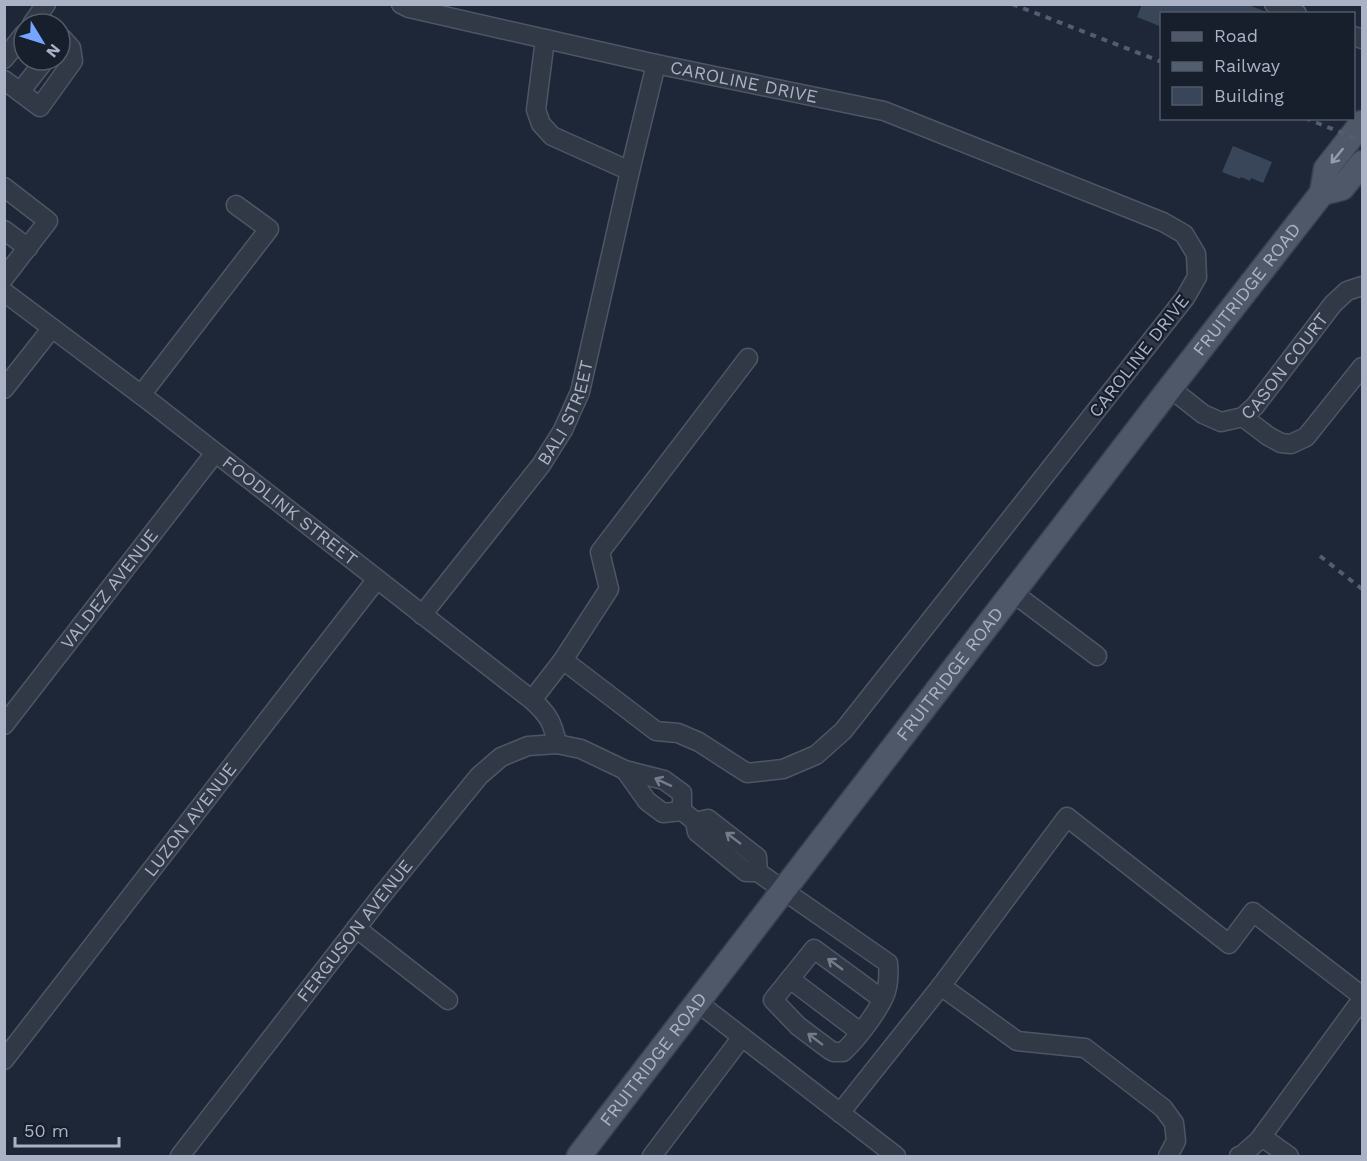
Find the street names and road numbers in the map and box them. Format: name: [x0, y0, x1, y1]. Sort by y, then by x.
street label: CAROLINE DRIVE: [668, 56, 820, 107]
street label: FRUITRIDGE ROAD: [1188, 219, 1305, 360]
street label: CAROLINE DRIVE: [1084, 290, 1193, 421]
street label: CASON COURT: [1236, 308, 1332, 424]
street label: BALI STREET: [533, 358, 597, 469]
street label: FOODLINK STREET: [219, 451, 362, 570]
street label: VALDEZ AVENUE: [56, 525, 162, 653]
street label: FRUITRIDGE ROAD: [891, 603, 1007, 745]
street label: LUZON AVENUE: [139, 759, 240, 880]
street label: FERGUSON AVENUE: [292, 855, 417, 1006]
street label: FRUITRIDGE ROAD: [595, 988, 711, 1130]

